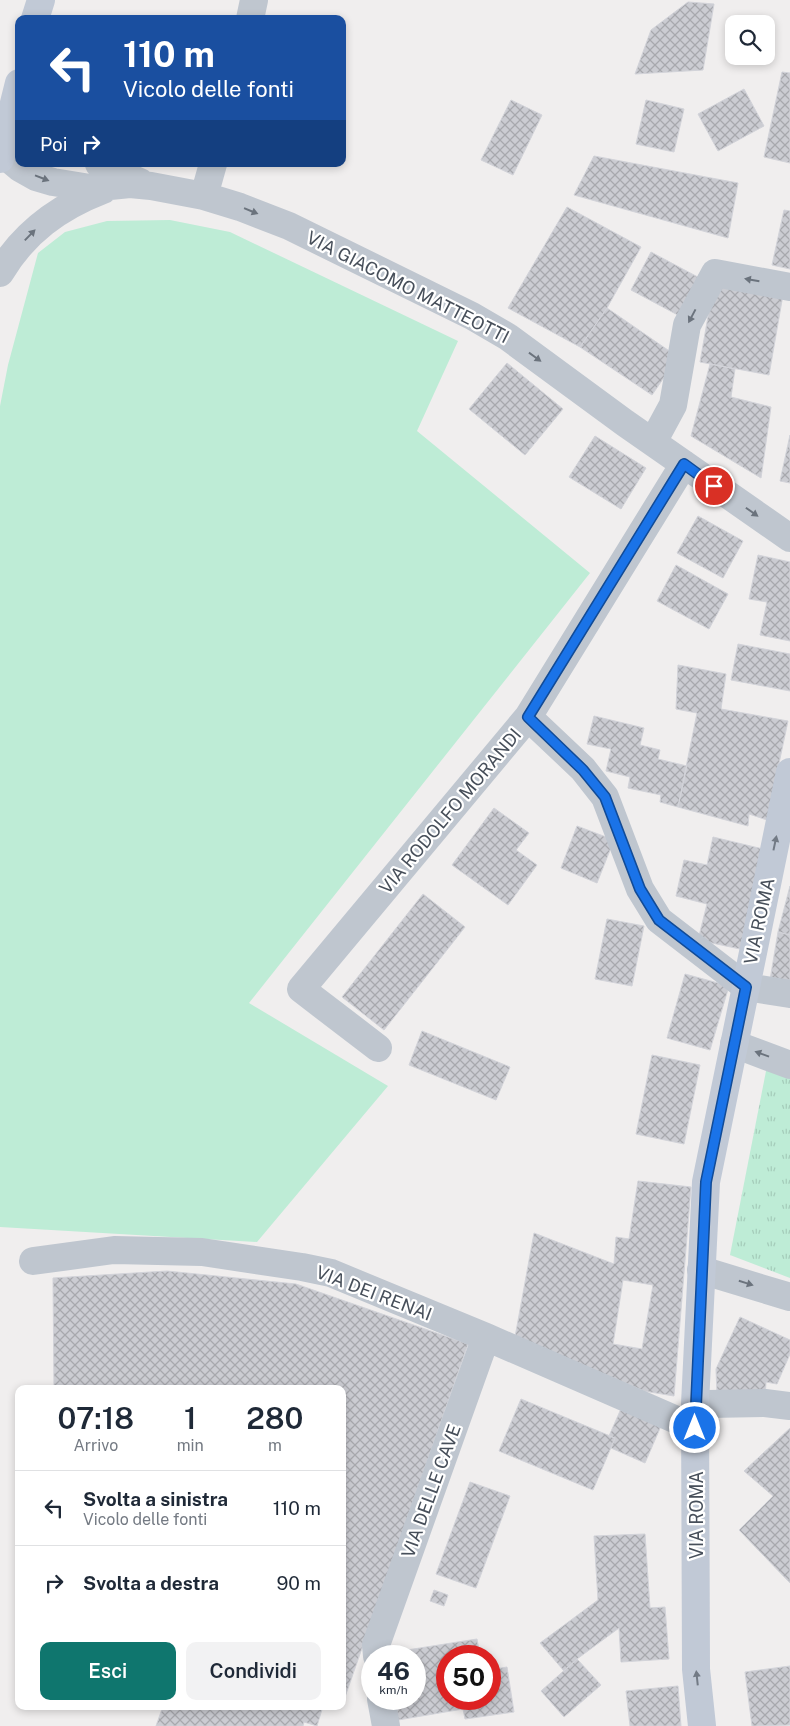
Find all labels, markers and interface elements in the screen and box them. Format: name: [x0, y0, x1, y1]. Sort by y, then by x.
map controls: [725, 15, 775, 65]
button: search: [725, 15, 775, 65]
text: 110 m: [123, 34, 215, 75]
icon: left: [40, 35, 105, 100]
text: Vicolo delle fonti: [123, 76, 294, 102]
icon: right: [77, 130, 105, 158]
text: Poi: [40, 133, 67, 155]
one-way arrow: [35, 174, 50, 182]
one-way arrow: [244, 207, 258, 215]
street label: VIA GIACOMO MATTEOTTI: [303, 227, 513, 347]
one-way arrow: [24, 229, 36, 241]
one-way arrow: [744, 276, 760, 284]
one-way arrow: [688, 309, 696, 324]
one-way arrow: [528, 351, 541, 362]
pin: [693, 465, 735, 507]
icon: arrive: [700, 472, 728, 500]
one-way arrow: [746, 507, 759, 517]
street label: VIA RODOLFO MORANDI: [375, 724, 525, 898]
one-way arrow: [772, 835, 780, 851]
street label: VIA ROMA: [740, 875, 778, 966]
one-way arrow: [754, 1050, 769, 1058]
street label: VIA DEI RENAI: [313, 1261, 435, 1325]
one-way arrow: [738, 1280, 753, 1288]
text: 07:18: [58, 1400, 134, 1436]
text: 1: [184, 1400, 197, 1436]
text: 280: [246, 1400, 303, 1436]
position arrow: [668, 1401, 720, 1453]
street label: VIA DELLE CAVE: [397, 1421, 465, 1561]
text: Arrivo: [73, 1436, 118, 1455]
text: min: [177, 1436, 204, 1455]
text: m: [268, 1436, 282, 1455]
street label: VIA ROMA: [686, 1471, 707, 1559]
text: Svolta a sinistra: [83, 1488, 228, 1510]
icon: left: [40, 1494, 68, 1522]
text: 110 m: [273, 1497, 321, 1519]
text: Vicolo delle fonti: [83, 1510, 207, 1529]
icon: right: [40, 1569, 68, 1597]
text: Svolta a destra: [83, 1572, 219, 1594]
text: 90 m: [277, 1572, 321, 1594]
button: Esci: [40, 1642, 176, 1700]
button: Condividi: [186, 1642, 321, 1700]
speed limit sign: 50: [436, 1645, 501, 1710]
text: 46: [377, 1656, 410, 1686]
one-way arrow: [693, 1669, 701, 1685]
text: km/h: [379, 1683, 408, 1697]

